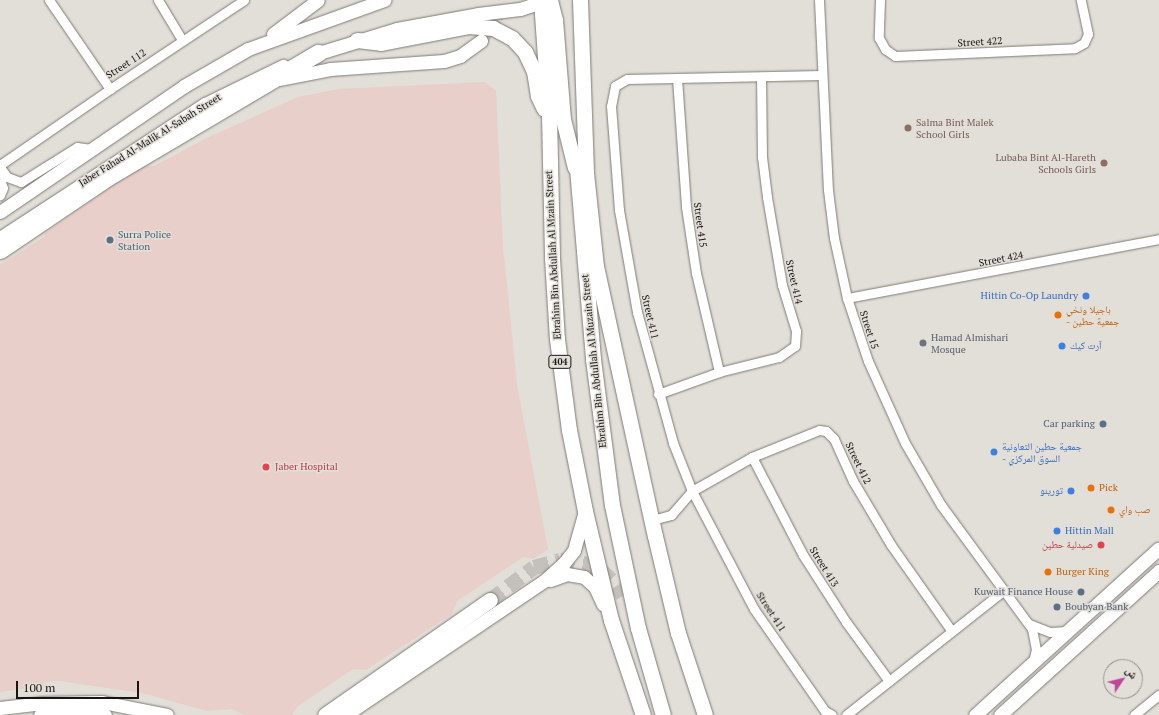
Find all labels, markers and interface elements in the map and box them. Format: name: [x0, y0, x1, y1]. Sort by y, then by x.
street label: Street 422: [957, 35, 1003, 49]
street label: Street 112: [104, 47, 148, 81]
street label: Jaber Fahad Al-Malik Al-Sabah Street: [76, 91, 224, 189]
place label: Salma Bint Malek School Girls: [916, 116, 994, 140]
marker: Salma Bint Malek School Girls: [903, 123, 913, 133]
place label: Lubaba Bint Al-Hareth Schools Girls: [995, 151, 1096, 174]
marker: Lubaba Bint Al-Hareth Schools Girls: [1099, 158, 1109, 168]
street label: Ebrahim Bin Abdullah Al Mzain Street: [543, 170, 563, 340]
street label: Street 415: [691, 202, 709, 248]
place label: Surra Police Station: [118, 228, 171, 252]
marker: Surra Police Station: [105, 235, 115, 245]
street label: Street 424: [978, 249, 1024, 269]
street label: Street 414: [783, 259, 805, 305]
street label: Ebrahim Bin Abdullah Al Muzain Street: [579, 273, 609, 449]
place label: Hittin Co-Op Laundry: [981, 290, 1078, 302]
marker: Hittin Co-Op Laundry: [1081, 291, 1091, 301]
street label: Street 411: [639, 294, 661, 340]
place label: باجيلا ونخي - جمعية حطين: [1066, 303, 1120, 326]
street label: Street 15: [857, 309, 881, 351]
marker: باجيلا ونخي - جمعية حطين: [1053, 310, 1063, 320]
place label: Hamad Almishari Mosque: [931, 331, 1009, 354]
marker: Hamad Almishari Mosque: [918, 338, 928, 348]
place label: آرت كيك: [1070, 340, 1101, 352]
marker: آرت كيك: [1057, 341, 1067, 351]
road number: 404: [548, 355, 572, 369]
place label: Car parking: [1043, 418, 1095, 430]
marker: Car parking: [1098, 419, 1108, 429]
street label: Street 412: [843, 440, 873, 486]
place label: جمعية حطين التعاونية - السوق المركزي: [1002, 440, 1082, 464]
marker: جمعية حطين التعاونية - السوق المركزي: [989, 447, 999, 457]
marker: Jaber Hospital: [260, 461, 272, 473]
place label: Jaber Hospital: [275, 461, 338, 473]
place label: Pick: [1099, 482, 1118, 494]
marker: Pick: [1086, 483, 1096, 493]
place label: تورينو: [1040, 485, 1063, 497]
marker: تورينو: [1066, 486, 1076, 496]
place label: صب واي: [1119, 504, 1151, 516]
marker: صب واي: [1106, 505, 1116, 515]
place label: Hittin Mall: [1065, 525, 1114, 537]
marker: Hittin Mall: [1052, 526, 1062, 536]
place label: صيدلية حطين: [1042, 539, 1093, 551]
marker: صيدلية حطين: [1096, 540, 1106, 550]
street label: Street 413: [807, 545, 841, 589]
place label: Burger King: [1056, 566, 1109, 578]
marker: Burger King: [1043, 567, 1053, 577]
place label: Kuwait Finance House: [974, 586, 1073, 598]
marker: Kuwait Finance House: [1076, 587, 1086, 597]
street label: Street 411: [754, 590, 788, 634]
place label: Boubyan Bank: [1065, 601, 1128, 613]
marker: Boubyan Bank: [1052, 602, 1062, 612]
north arrow: [1103, 659, 1143, 699]
text: ش: [1123, 664, 1141, 681]
scale bar: [18, 673, 141, 699]
text: 100 m: [23, 680, 55, 695]

